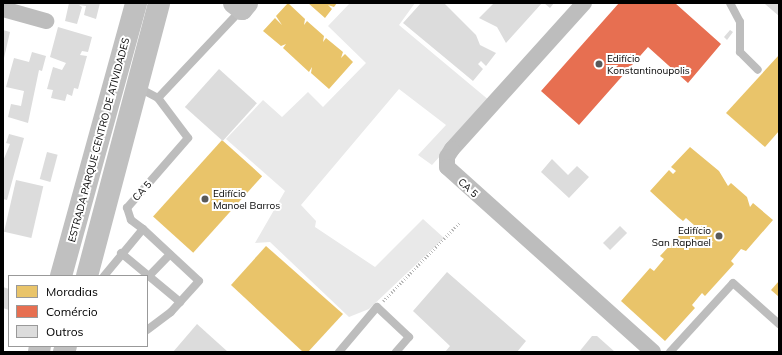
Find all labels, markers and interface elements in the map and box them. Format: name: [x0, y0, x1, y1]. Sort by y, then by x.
street label: ESTRADA PARQUE CENTRO DE ATIVIDADES: [66, 36, 132, 244]
place label: Edifício Konstantinoupolis: [607, 52, 690, 76]
marker: Edifício Konstantinoupolis: [594, 59, 604, 69]
street label: CA 5: [456, 176, 480, 200]
street label: CA 5: [130, 179, 154, 203]
place label: Edifício Manoel Barros: [213, 187, 280, 210]
marker: Edifício Manoel Barros: [200, 194, 210, 204]
place label: Edifício San Raphael: [652, 224, 711, 248]
marker: Edifício San Raphael: [714, 231, 724, 241]
legend: [8, 275, 148, 347]
text: Moradias: [46, 284, 98, 299]
text: Comércio: [46, 304, 98, 319]
text: Outros: [46, 324, 83, 339]

